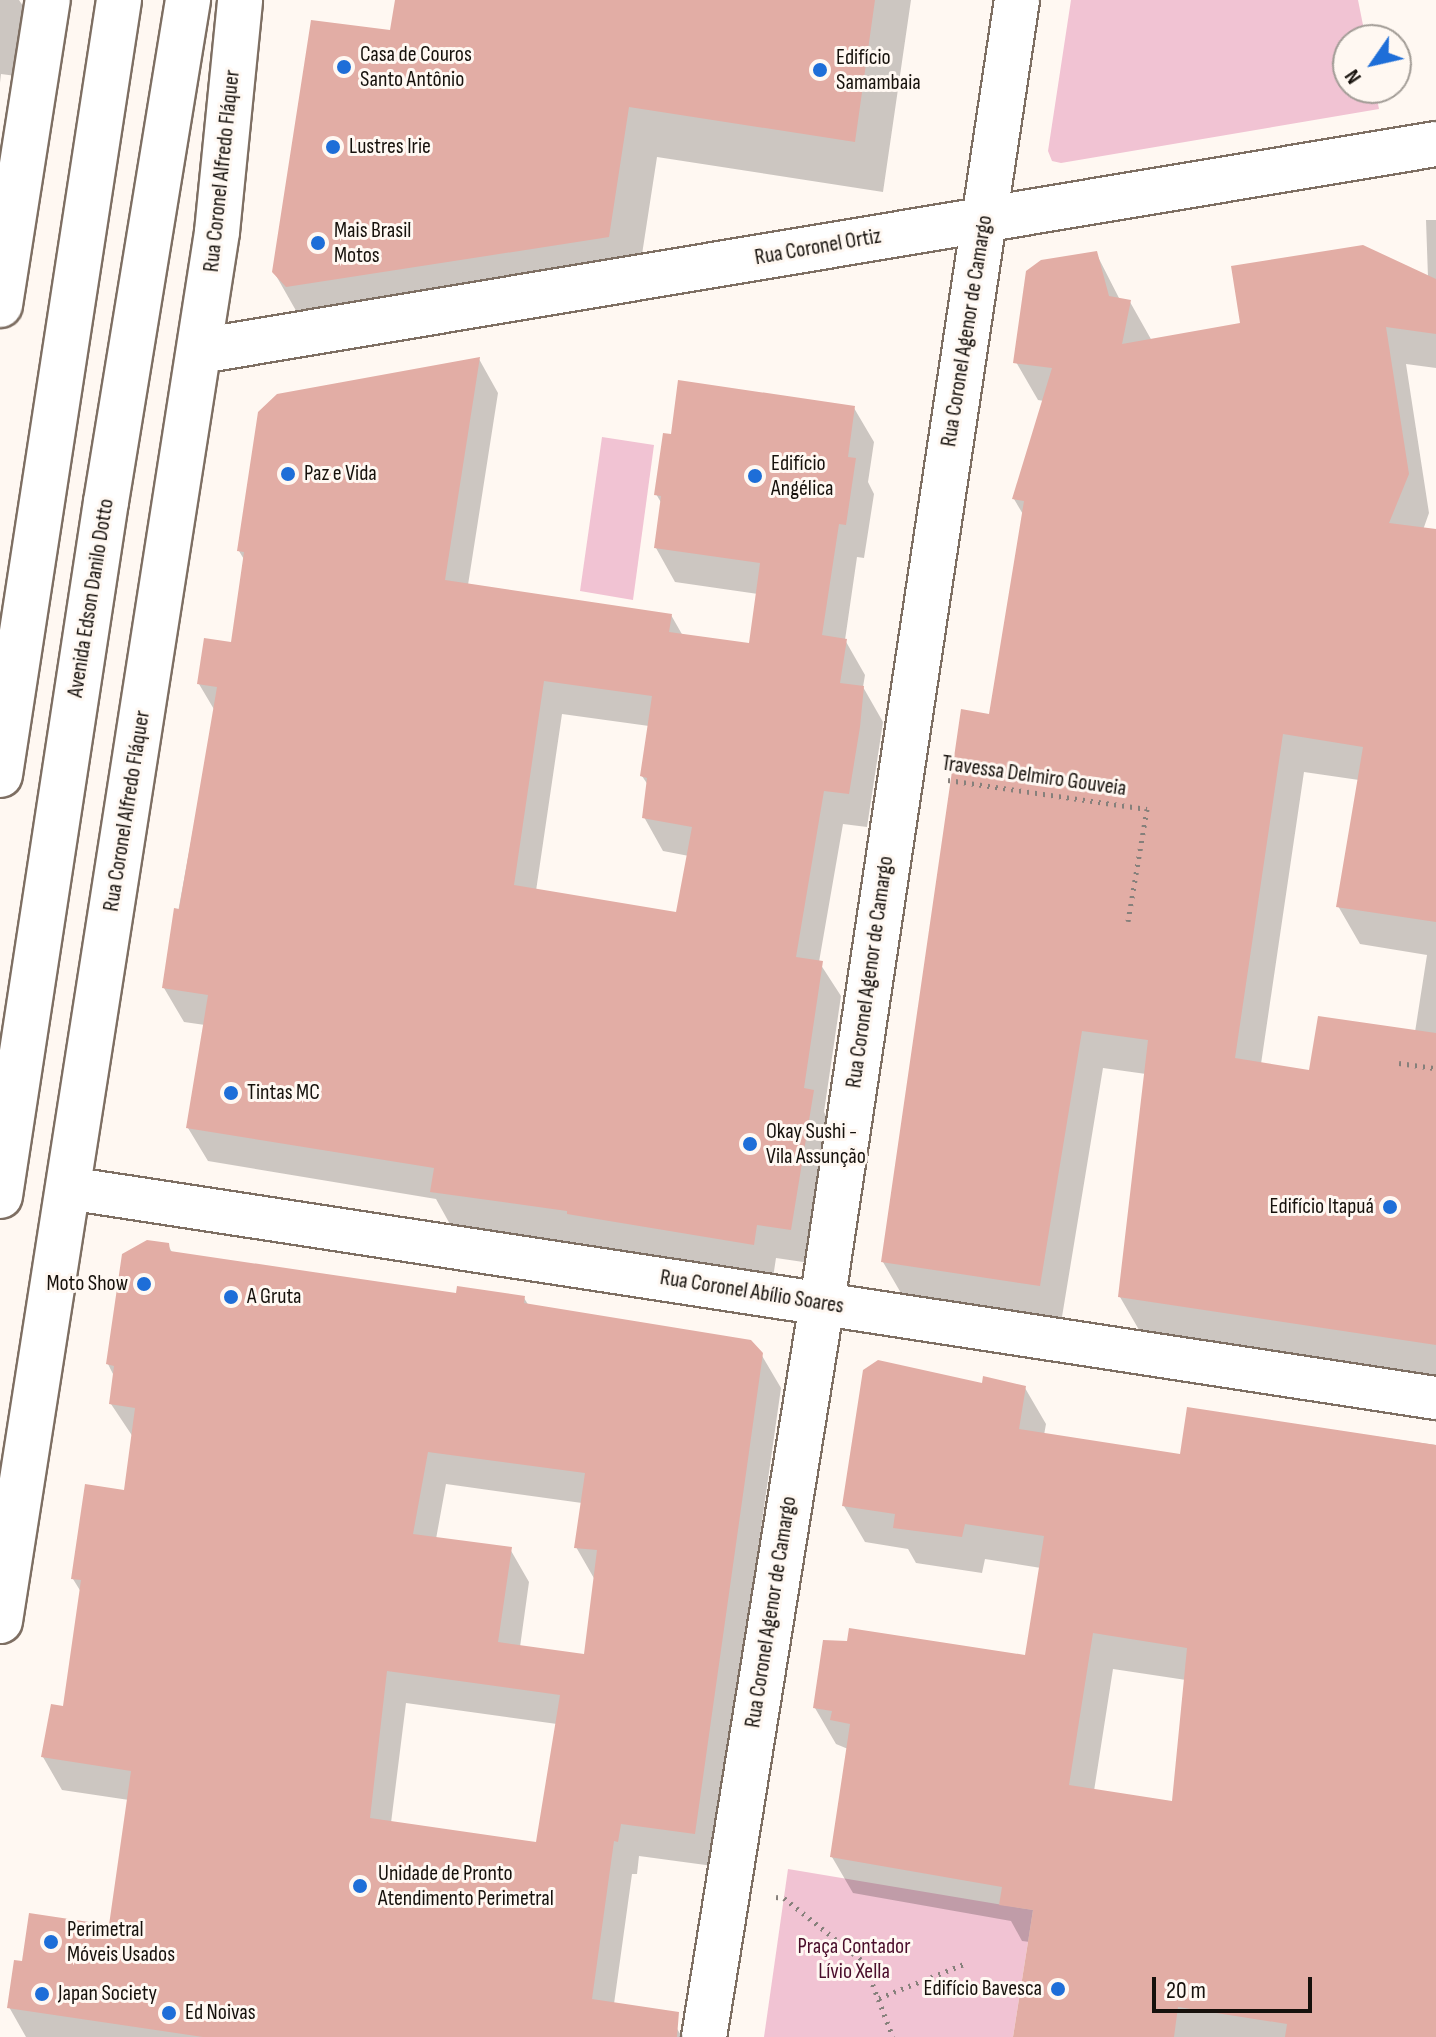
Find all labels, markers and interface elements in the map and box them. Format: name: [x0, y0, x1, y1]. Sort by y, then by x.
north arrow: [1332, 24, 1412, 104]
place label: Casa de Couros Santo Antônio: [360, 41, 472, 92]
place label: Edifício Samambaia: [836, 44, 921, 96]
marker: Casa de Couros Santo Antônio: [335, 58, 353, 76]
marker: Edifício Samambaia: [811, 61, 829, 79]
text: N: [1339, 64, 1368, 89]
street label: Rua Coronel Alfredo Fláquer: [198, 69, 246, 273]
place label: Lustres Irie: [349, 134, 431, 160]
marker: Lustres Irie: [324, 138, 342, 156]
street label: Rua Coronel Agenor de Camargo: [936, 213, 998, 449]
place label: Mais Brasil Motos: [334, 217, 411, 268]
street label: Rua Coronel Ortiz: [753, 223, 883, 271]
marker: Mais Brasil Motos: [309, 234, 327, 252]
place label: Edifício Angélica: [771, 450, 833, 502]
place label: Paz e Vida: [304, 461, 377, 487]
marker: Paz e Vida: [279, 465, 297, 483]
marker: Edifício Angélica: [746, 467, 764, 485]
street label: Avenida Edson Danilo Dotto: [62, 497, 120, 699]
street label: Rua Coronel Alfredo Fláquer: [98, 709, 156, 913]
street label: Travessa Delmiro Gouveia: [940, 750, 1128, 802]
street label: Rua Coronel Agenor de Camargo: [841, 854, 899, 1090]
place label: Tintas MC: [247, 1080, 320, 1106]
marker: Tintas MC: [222, 1084, 240, 1102]
place label: Okay Sushi - Vila Assunção: [766, 1118, 866, 1170]
marker: Okay Sushi - Vila Assunção: [741, 1135, 759, 1153]
place label: Edifício Itapuá: [1270, 1194, 1374, 1220]
marker: Edifício Itapuá: [1381, 1198, 1399, 1216]
street label: Rua Coronel Abílio Soares: [658, 1264, 846, 1320]
place label: Moto Show: [46, 1271, 128, 1297]
marker: Moto Show: [135, 1275, 153, 1293]
place label: A Gruta: [247, 1284, 302, 1310]
marker: A Gruta: [222, 1288, 240, 1306]
street label: Rua Coronel Agenor de Camargo: [740, 1494, 802, 1730]
place label: Unidade de Pronto Atendimento Perimetral: [378, 1860, 554, 1912]
marker: Unidade de Pronto Atendimento Perimetral: [349, 1875, 371, 1897]
place label: Perimetral Móveis Usados: [67, 1916, 175, 1968]
marker: Perimetral Móveis Usados: [42, 1933, 60, 1951]
park label: Praça Contador Lívio Xella: [797, 1933, 911, 1984]
scale bar: [1156, 1961, 1316, 2011]
place label: Edifício Bavesca: [924, 1976, 1042, 2002]
text: 20 m: [1166, 1976, 1206, 2005]
marker: Edifício Bavesca: [1049, 1980, 1067, 1998]
place label: Japan Society: [58, 1981, 157, 2007]
marker: Japan Society: [33, 1985, 51, 2003]
place label: Ed Noivas: [185, 2000, 256, 2026]
marker: Ed Noivas: [160, 2004, 178, 2022]

